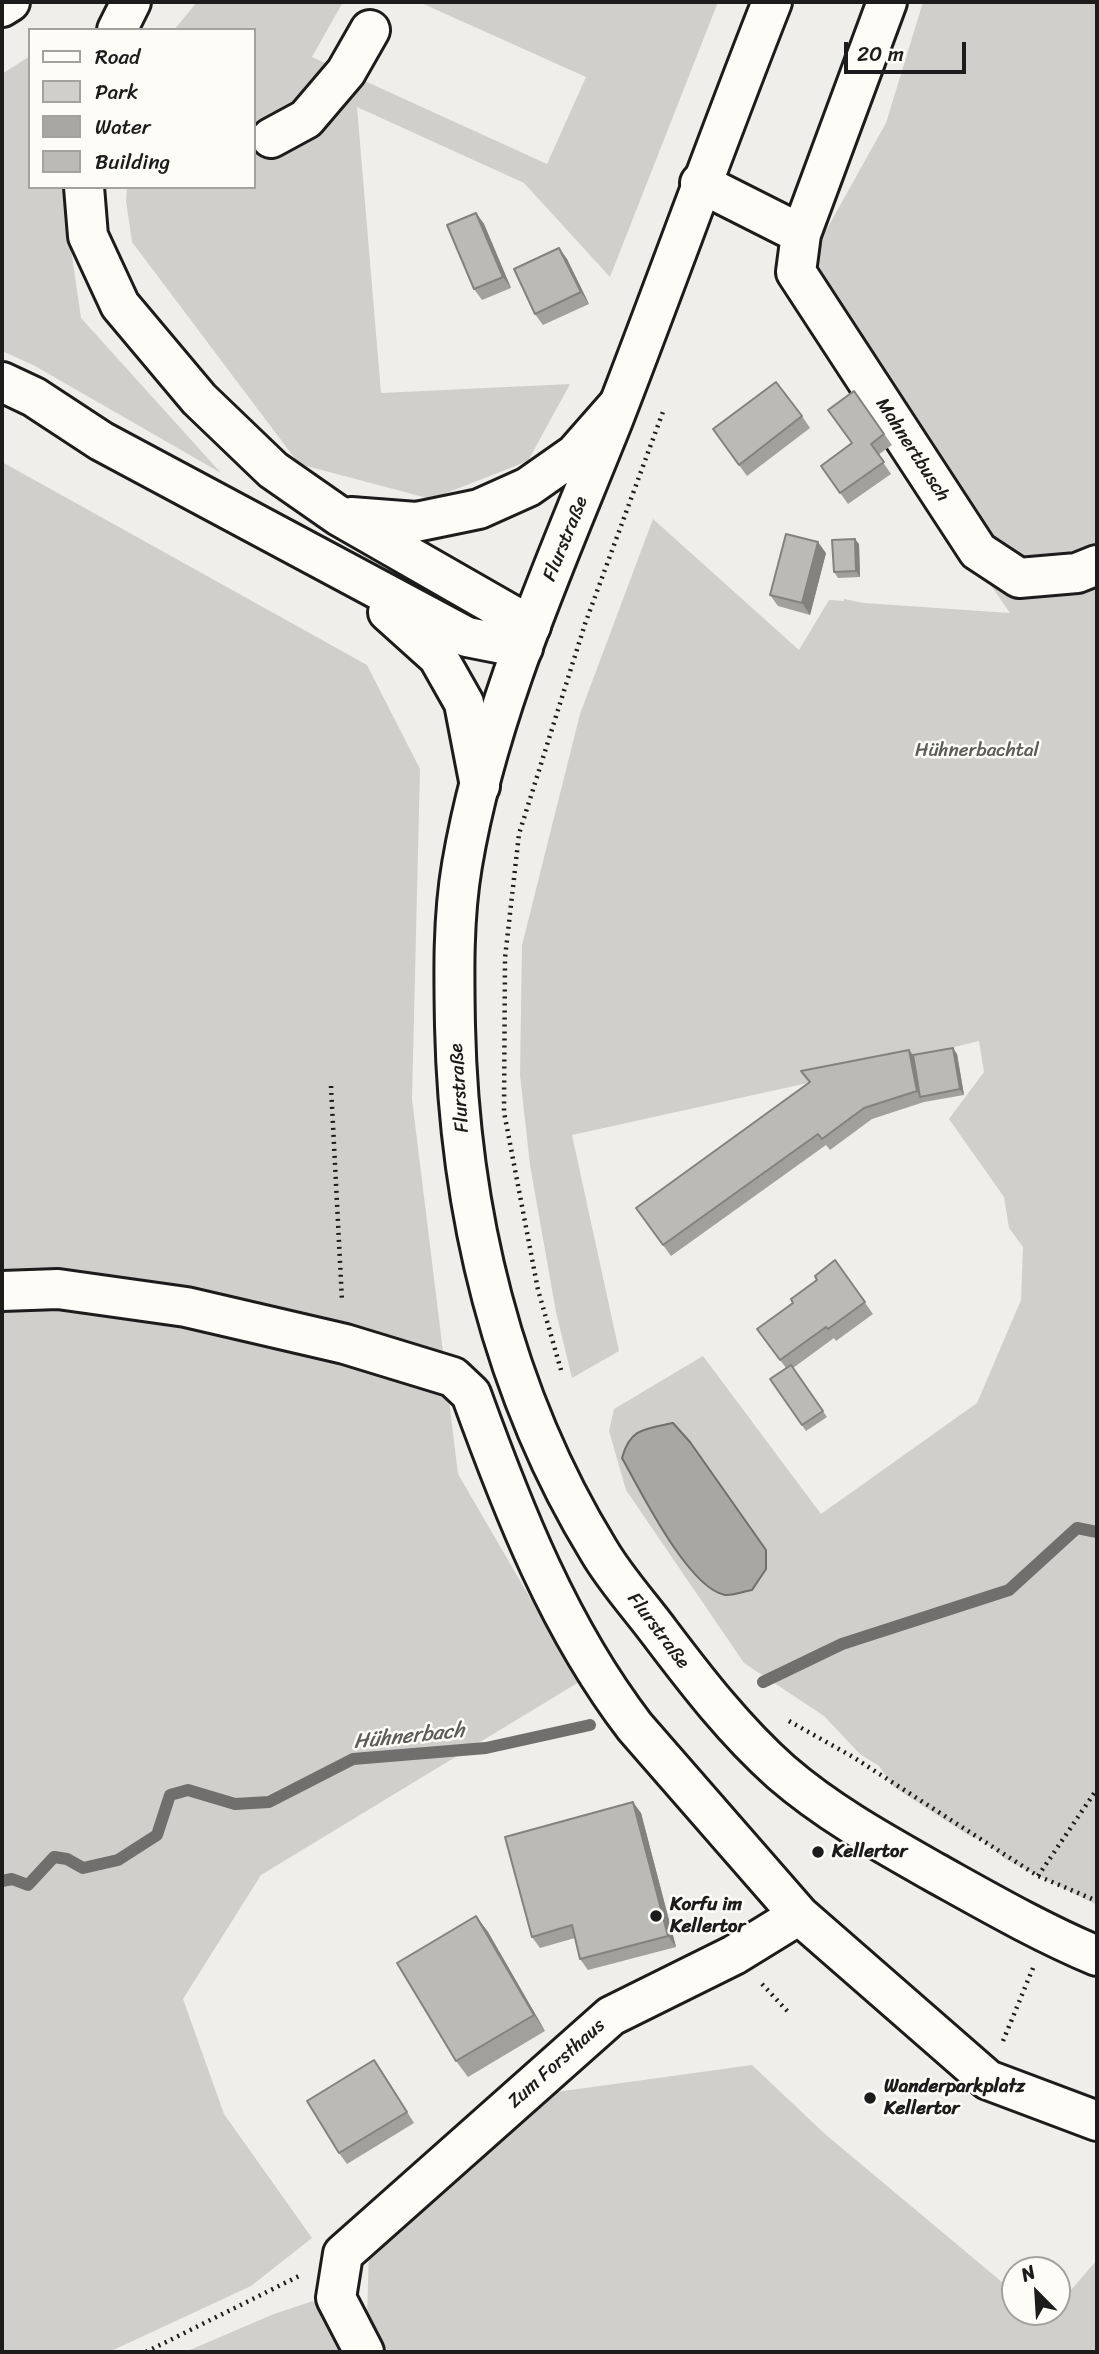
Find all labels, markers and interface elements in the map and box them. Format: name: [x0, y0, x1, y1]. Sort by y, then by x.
legend: [28, 28, 256, 189]
scale bar: [847, 28, 970, 72]
text: 20 m: [857, 35, 904, 73]
text: Road: [95, 38, 140, 76]
text: Park: [95, 73, 138, 111]
text: Water: [95, 108, 150, 146]
text: Building: [95, 143, 170, 181]
street label: Mahnertbusch: [870, 394, 954, 506]
street label: Flurstraße: [539, 493, 593, 585]
park label: Hühnerbachtal: [915, 740, 1039, 762]
street label: Flurstraße: [446, 1043, 474, 1133]
street label: Flurstraße: [622, 1588, 694, 1674]
water label: Hühnerbach: [352, 1719, 466, 1755]
place label: Kellertor: [832, 1841, 907, 1863]
marker: Kellertor: [810, 1844, 826, 1860]
place label: Korfu im Kellertor: [670, 1894, 745, 1938]
marker: Korfu im Kellertor: [648, 1908, 664, 1924]
street label: Zum Forsthaus: [504, 2014, 610, 2114]
place label: Wanderparkplatz Kellertor: [884, 2076, 1025, 2120]
marker: Wanderparkplatz Kellertor: [862, 2090, 878, 2106]
text: N: [1015, 2255, 1041, 2291]
north arrow: [1001, 2256, 1071, 2326]

